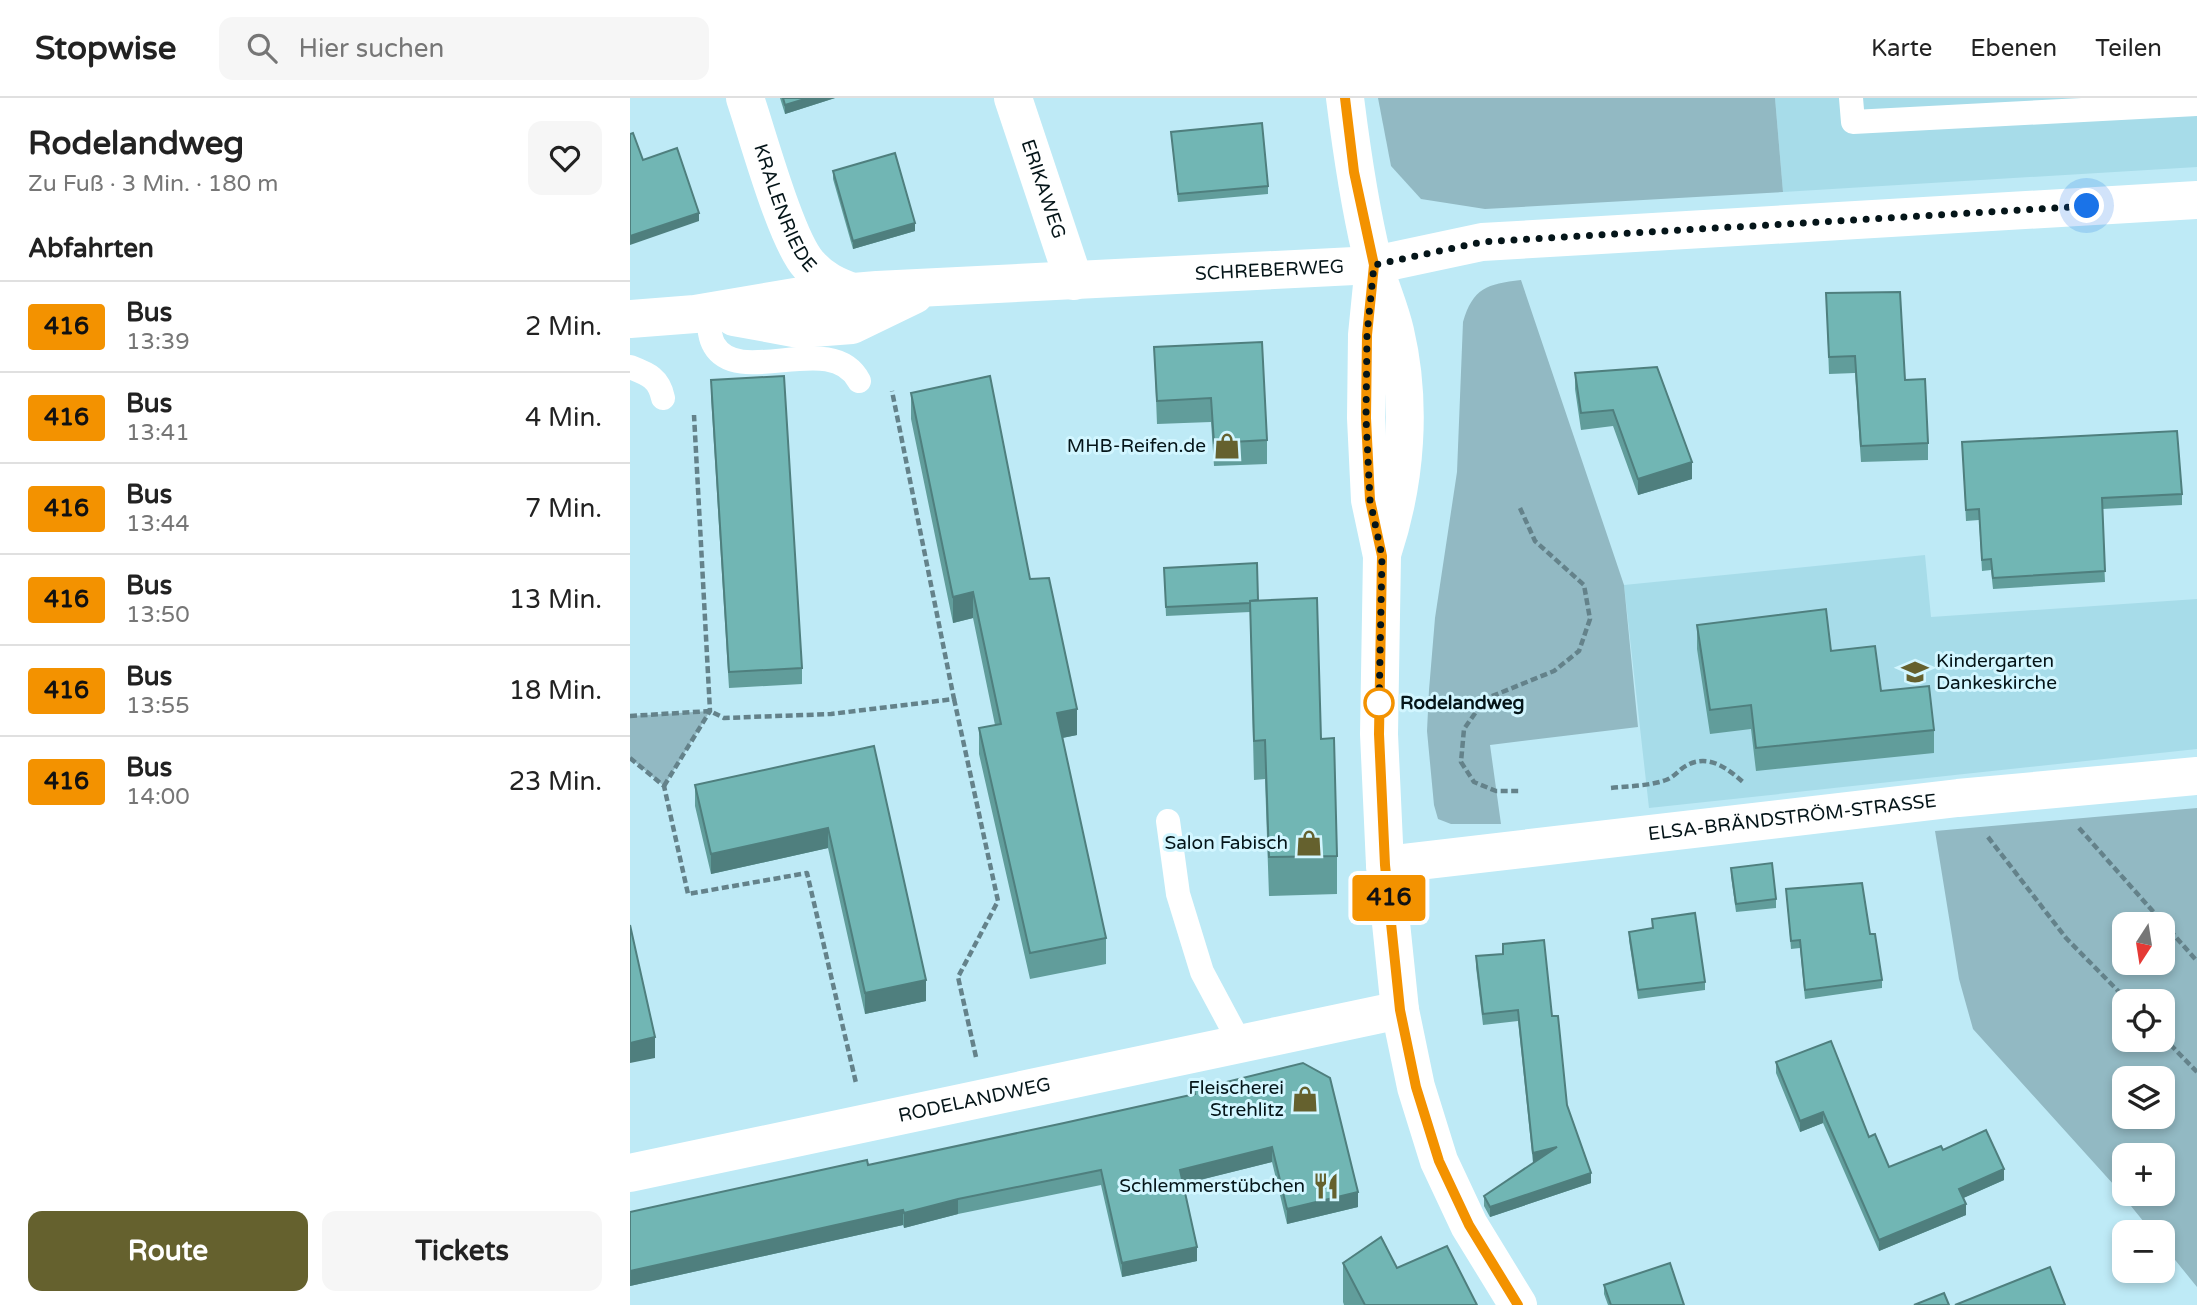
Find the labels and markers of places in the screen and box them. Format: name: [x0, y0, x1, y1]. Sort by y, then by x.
shop icon: MHB-Reifen.de: [1212, 431, 1242, 461]
place label: MHB-Reifen.de: [1067, 435, 1206, 457]
place label: Kindergarten Dankeskirche: [1936, 650, 2057, 694]
school or university icon: Kindergarten Dankeskirche: [1900, 657, 1930, 687]
marker: Rodelandweg: [1364, 688, 1394, 718]
place label: Rodelandweg: [1400, 692, 1524, 715]
shop icon: Salon Fabisch: [1294, 828, 1324, 858]
place label: Salon Fabisch: [1164, 832, 1288, 854]
place label: Fleischerei Strehlitz: [1188, 1077, 1284, 1121]
shop icon: Fleischerei Strehlitz: [1290, 1084, 1320, 1114]
restaurant icon: Schlemmerstübchen: [1311, 1171, 1341, 1201]
place label: Schlemmerstübchen: [1119, 1175, 1305, 1197]

